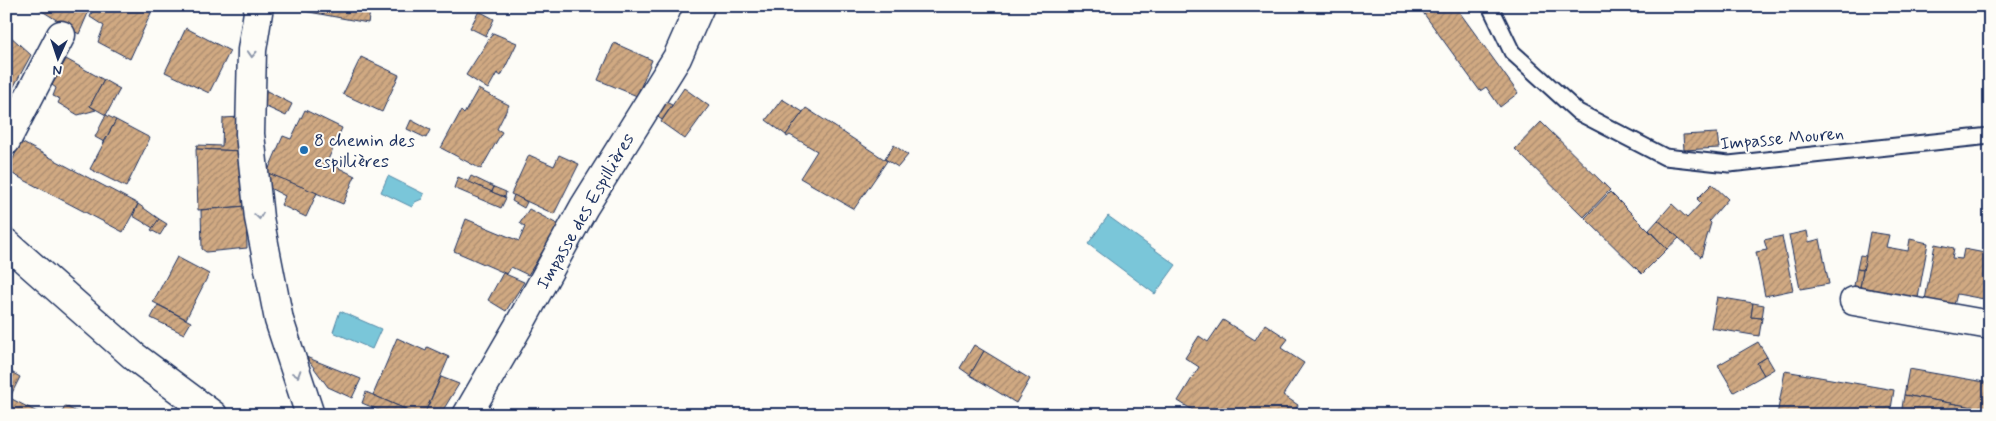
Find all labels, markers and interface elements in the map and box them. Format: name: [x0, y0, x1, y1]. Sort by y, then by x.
north arrow: [32, 32, 82, 82]
one-way arrow: [246, 51, 257, 59]
text: N: [52, 61, 63, 79]
street label: Impasse Mouren: [1719, 122, 1845, 156]
place label: 8 chemin des espillières: [314, 129, 415, 174]
street label: Impasse des Espillières: [531, 129, 640, 294]
marker: 8 chemin des espillières: [298, 144, 310, 156]
one-way arrow: [253, 213, 264, 221]
one-way arrow: [291, 370, 301, 378]

